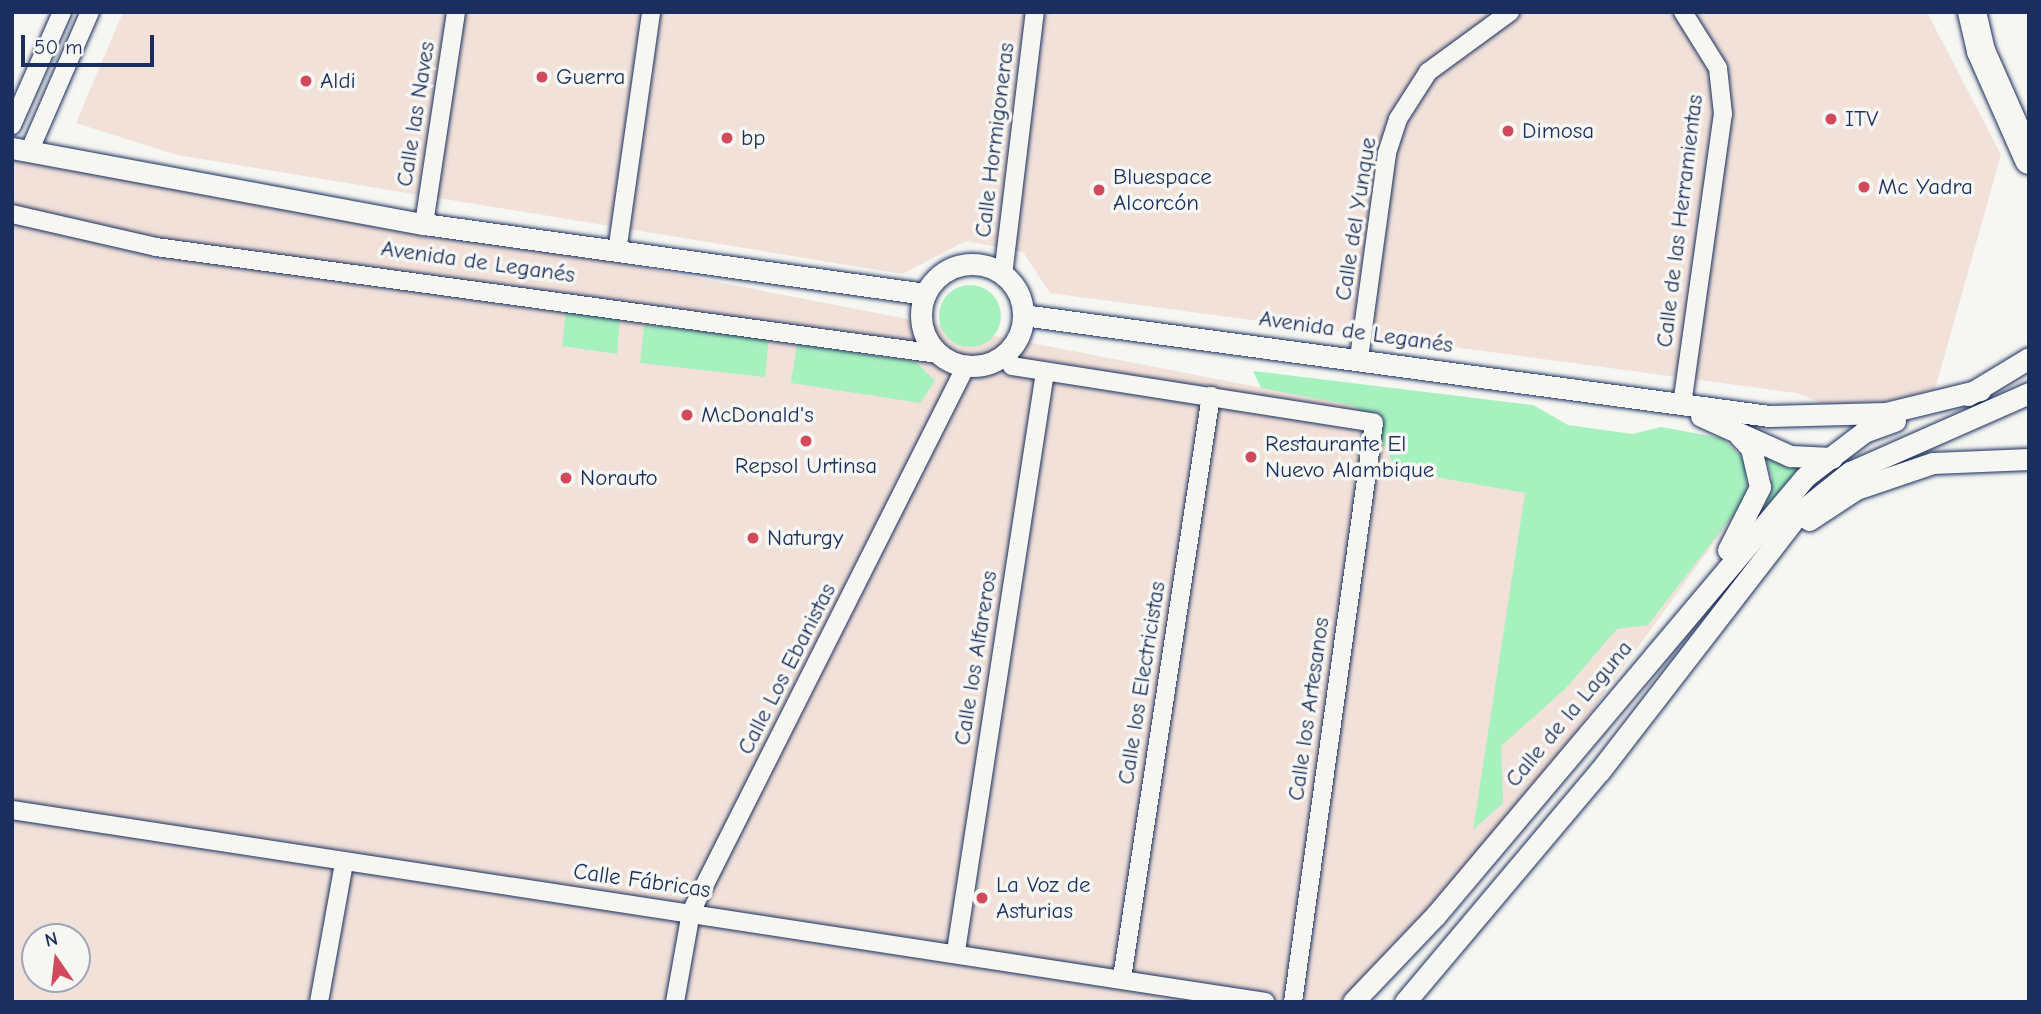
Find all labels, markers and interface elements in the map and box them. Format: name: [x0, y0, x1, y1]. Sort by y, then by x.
scale bar: [24, 21, 158, 65]
text: 50 m: [34, 35, 83, 59]
street label: Calle las Naves: [391, 39, 441, 189]
street label: Calle Hormigoneras: [969, 41, 1021, 239]
place label: Guerra: [556, 63, 625, 91]
place label: Aldi: [320, 67, 356, 95]
marker: Guerra: [534, 69, 550, 85]
marker: Aldi: [298, 73, 314, 89]
street label: Calle de las Herramientas: [1651, 93, 1709, 349]
place label: ITV: [1845, 105, 1878, 133]
marker: ITV: [1823, 111, 1839, 127]
place label: Dimosa: [1522, 117, 1594, 145]
marker: Dimosa: [1500, 123, 1516, 139]
place label: bp: [741, 124, 766, 152]
marker: bp: [719, 130, 735, 146]
street label: Calle del Yunque: [1329, 135, 1383, 303]
place label: Bluespace Alcorcón: [1113, 163, 1212, 217]
place label: Mc Yadra: [1878, 173, 1973, 201]
marker: Mc Yadra: [1856, 179, 1872, 195]
marker: Bluespace Alcorcón: [1091, 182, 1107, 198]
street label: Avenida de Leganés: [379, 235, 577, 289]
street label: Avenida de Leganés: [1257, 305, 1455, 359]
place label: McDonald's: [701, 401, 814, 429]
marker: McDonald's: [679, 407, 695, 423]
place label: Restaurante El Nuevo Alambique: [1265, 430, 1434, 484]
marker: Repsol Urtinsa: [798, 433, 814, 449]
marker: Restaurante El Nuevo Alambique: [1243, 449, 1259, 465]
place label: Repsol Urtinsa: [735, 452, 877, 480]
place label: Norauto: [580, 464, 658, 492]
marker: Norauto: [558, 470, 574, 486]
place label: Naturgy: [767, 524, 843, 552]
marker: Naturgy: [745, 530, 761, 546]
street label: Calle los Alfareros: [949, 569, 1003, 747]
street label: Calle Los Ebanistas: [732, 579, 842, 759]
street label: Calle los Electricistas: [1112, 579, 1172, 787]
street label: Calle los Artesanos: [1282, 615, 1336, 803]
street label: Calle de la Laguna: [1500, 635, 1638, 793]
street label: Calle Fábricas: [572, 858, 712, 904]
place label: La Voz de Asturias: [996, 871, 1090, 925]
marker: La Voz de Asturias: [974, 890, 990, 906]
north arrow: [21, 923, 91, 993]
text: N: [43, 927, 60, 952]

